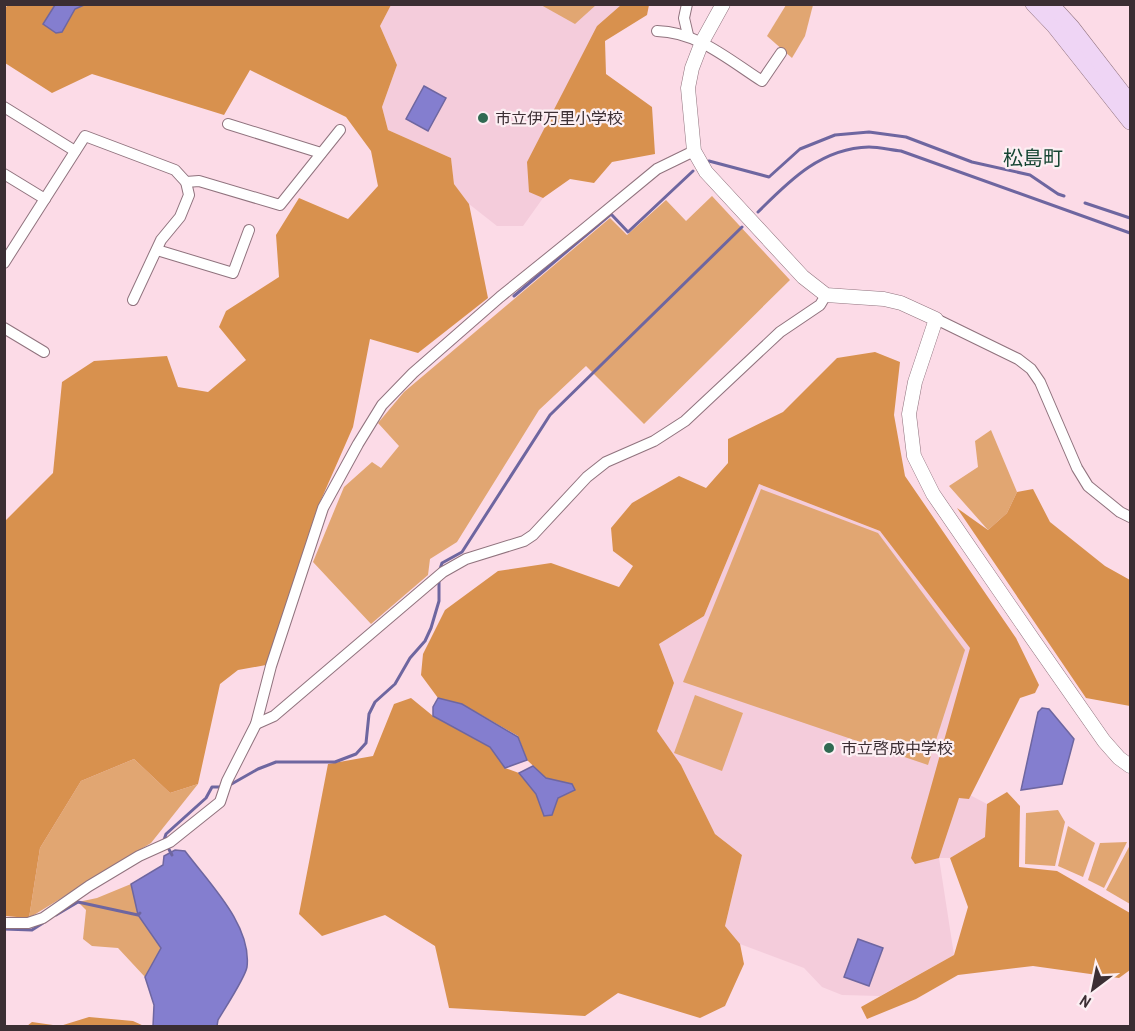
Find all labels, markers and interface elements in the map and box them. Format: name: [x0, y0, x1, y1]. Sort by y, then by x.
place label: 市立伊万里小学校: [495, 107, 623, 129]
marker: 市立伊万里小学校: [476, 111, 490, 125]
district label: 松島町: [1003, 144, 1063, 171]
place label: 市立啓成中学校: [841, 737, 953, 759]
marker: 市立啓成中学校: [822, 741, 836, 755]
north arrow: [1063, 959, 1123, 1019]
text: N: [1075, 990, 1095, 1014]

